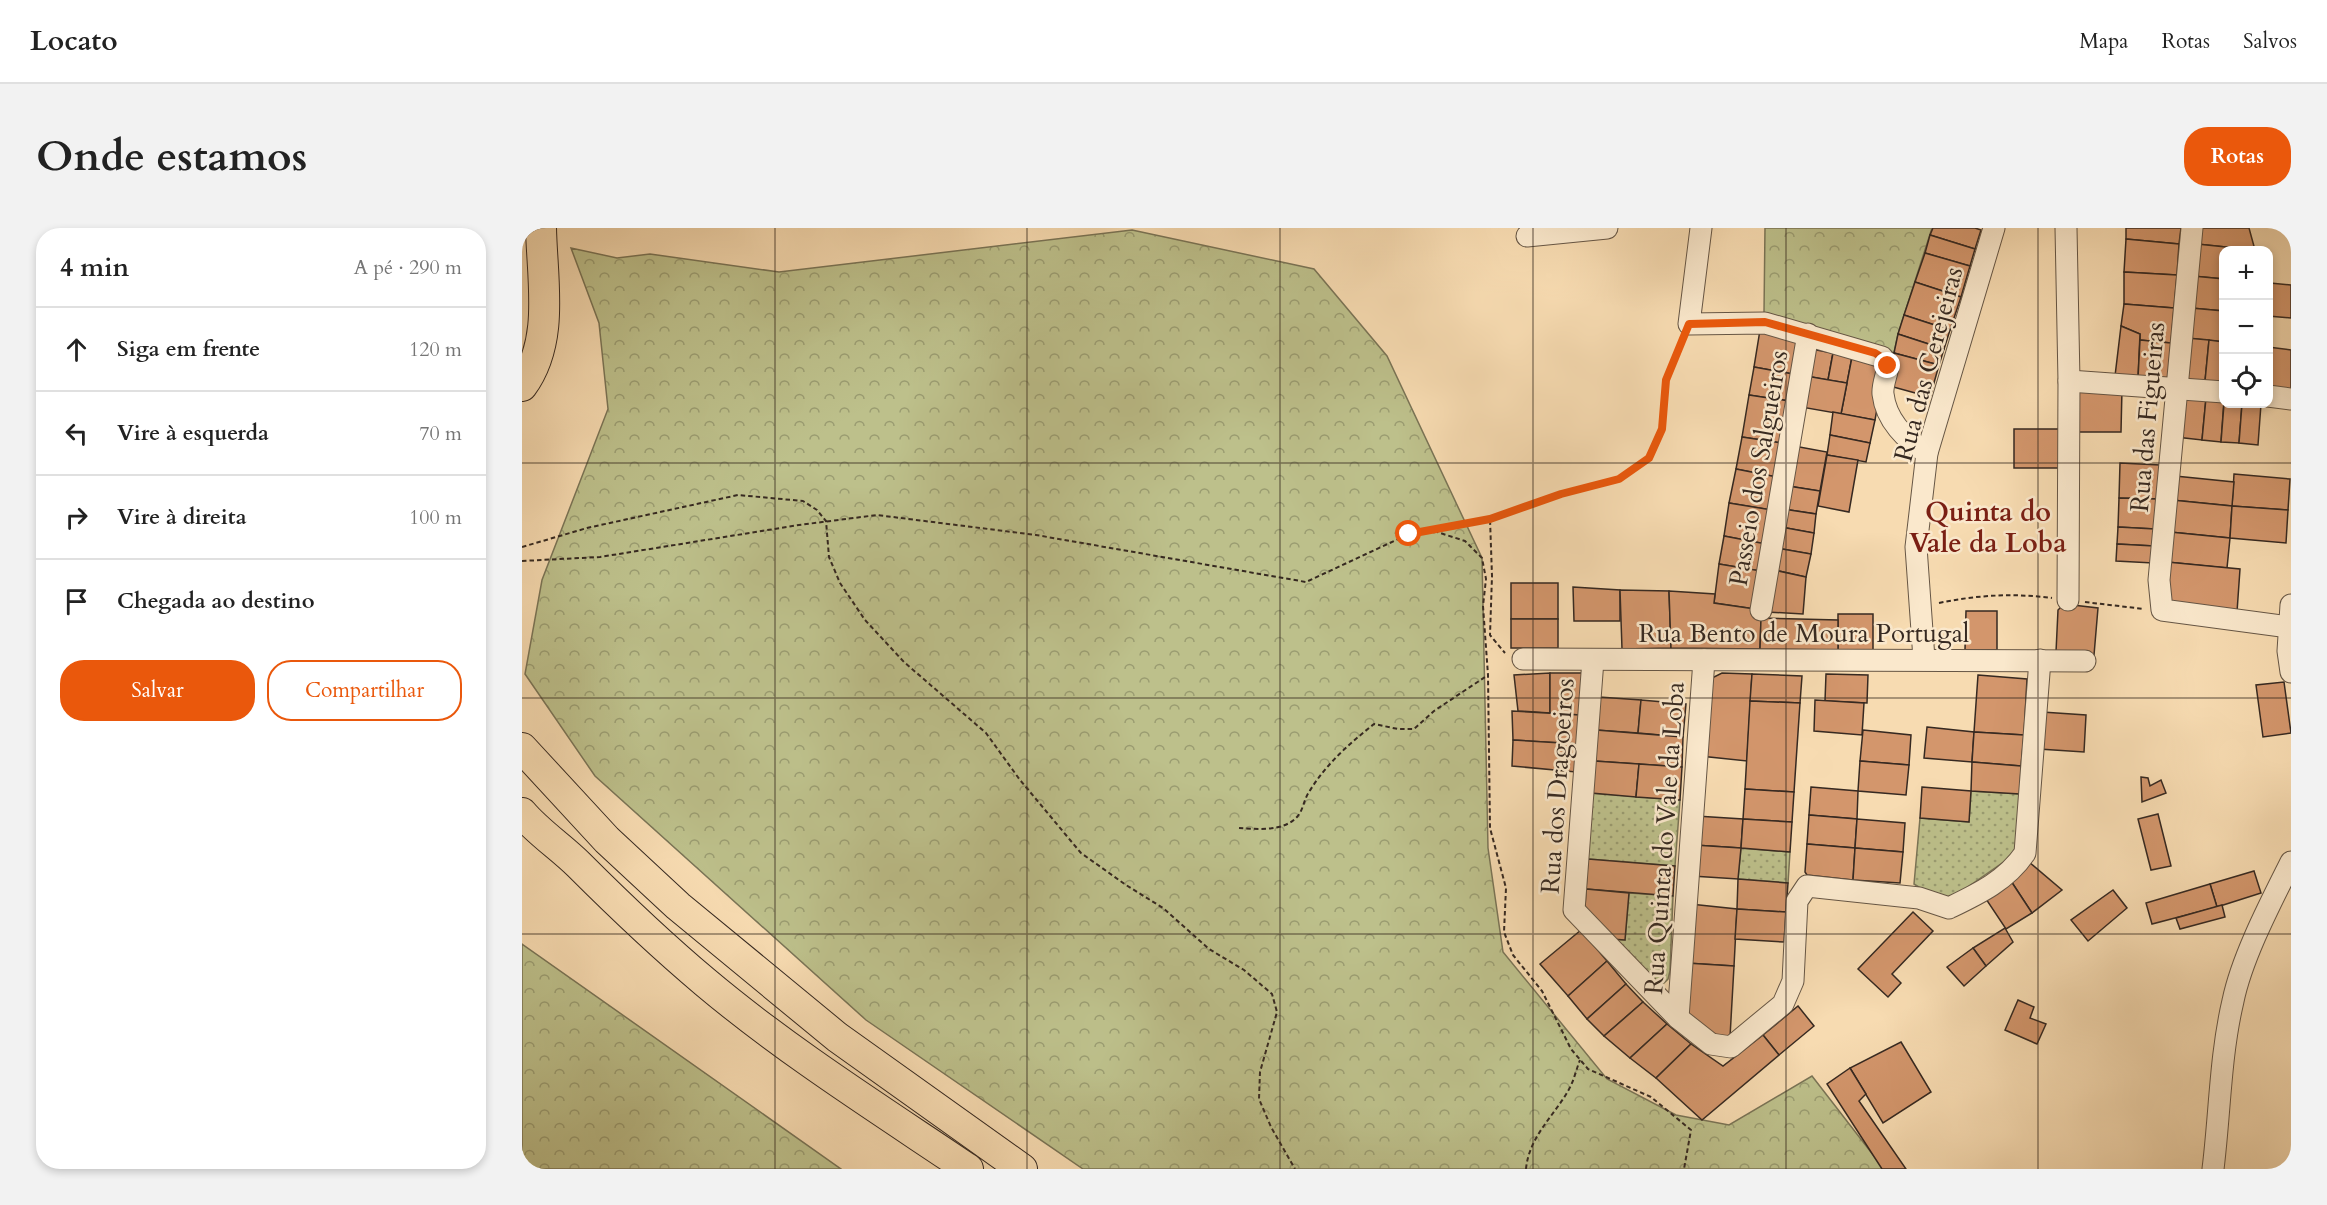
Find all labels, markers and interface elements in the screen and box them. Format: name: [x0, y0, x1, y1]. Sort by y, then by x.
text: Locato: [30, 22, 118, 60]
text: Mapa: [2079, 27, 2128, 56]
text: Rotas: [2161, 27, 2210, 56]
text: Salvos: [2243, 27, 2297, 56]
button: Rotas: [2184, 127, 2291, 186]
text: Onde estamos: [36, 128, 307, 185]
map controls: [2219, 246, 2273, 408]
button: +: [2219, 246, 2273, 300]
text: 4 min: [60, 250, 129, 285]
text: A pé · 290 m: [354, 254, 462, 281]
street label: Rua das Cerejeiras: [1886, 263, 1971, 465]
button: −: [2219, 300, 2273, 354]
street label: Rua das Figueiras: [2122, 320, 2173, 514]
icon: ahead: [60, 333, 93, 366]
text: Siga em frente: [117, 334, 260, 364]
text: 120 m: [409, 336, 462, 363]
street label: Passeio dos Salgueiros: [1721, 347, 1796, 589]
route end: [1874, 352, 1900, 378]
button: locate: [2219, 354, 2273, 408]
icon: left: [60, 417, 93, 450]
text: Vire à esquerda: [117, 418, 269, 448]
text: 70 m: [419, 420, 462, 447]
district label: Quinta do Vale da Loba: [1909, 494, 2067, 562]
icon: right: [60, 501, 93, 534]
text: Vire à direita: [117, 502, 247, 532]
text: 100 m: [409, 504, 462, 531]
route start: [1395, 520, 1421, 546]
icon: arrive: [60, 585, 93, 618]
text: Chegada ao destino: [117, 586, 315, 616]
street label: Rua Bento de Moura Portugal: [1639, 616, 1970, 651]
button: Salvar: [60, 660, 255, 721]
button: Compartilhar: [267, 660, 462, 721]
street label: Rua dos Dragoeiros: [1533, 677, 1582, 895]
street label: Rua Quinta do Vale da Loba: [1636, 681, 1693, 996]

